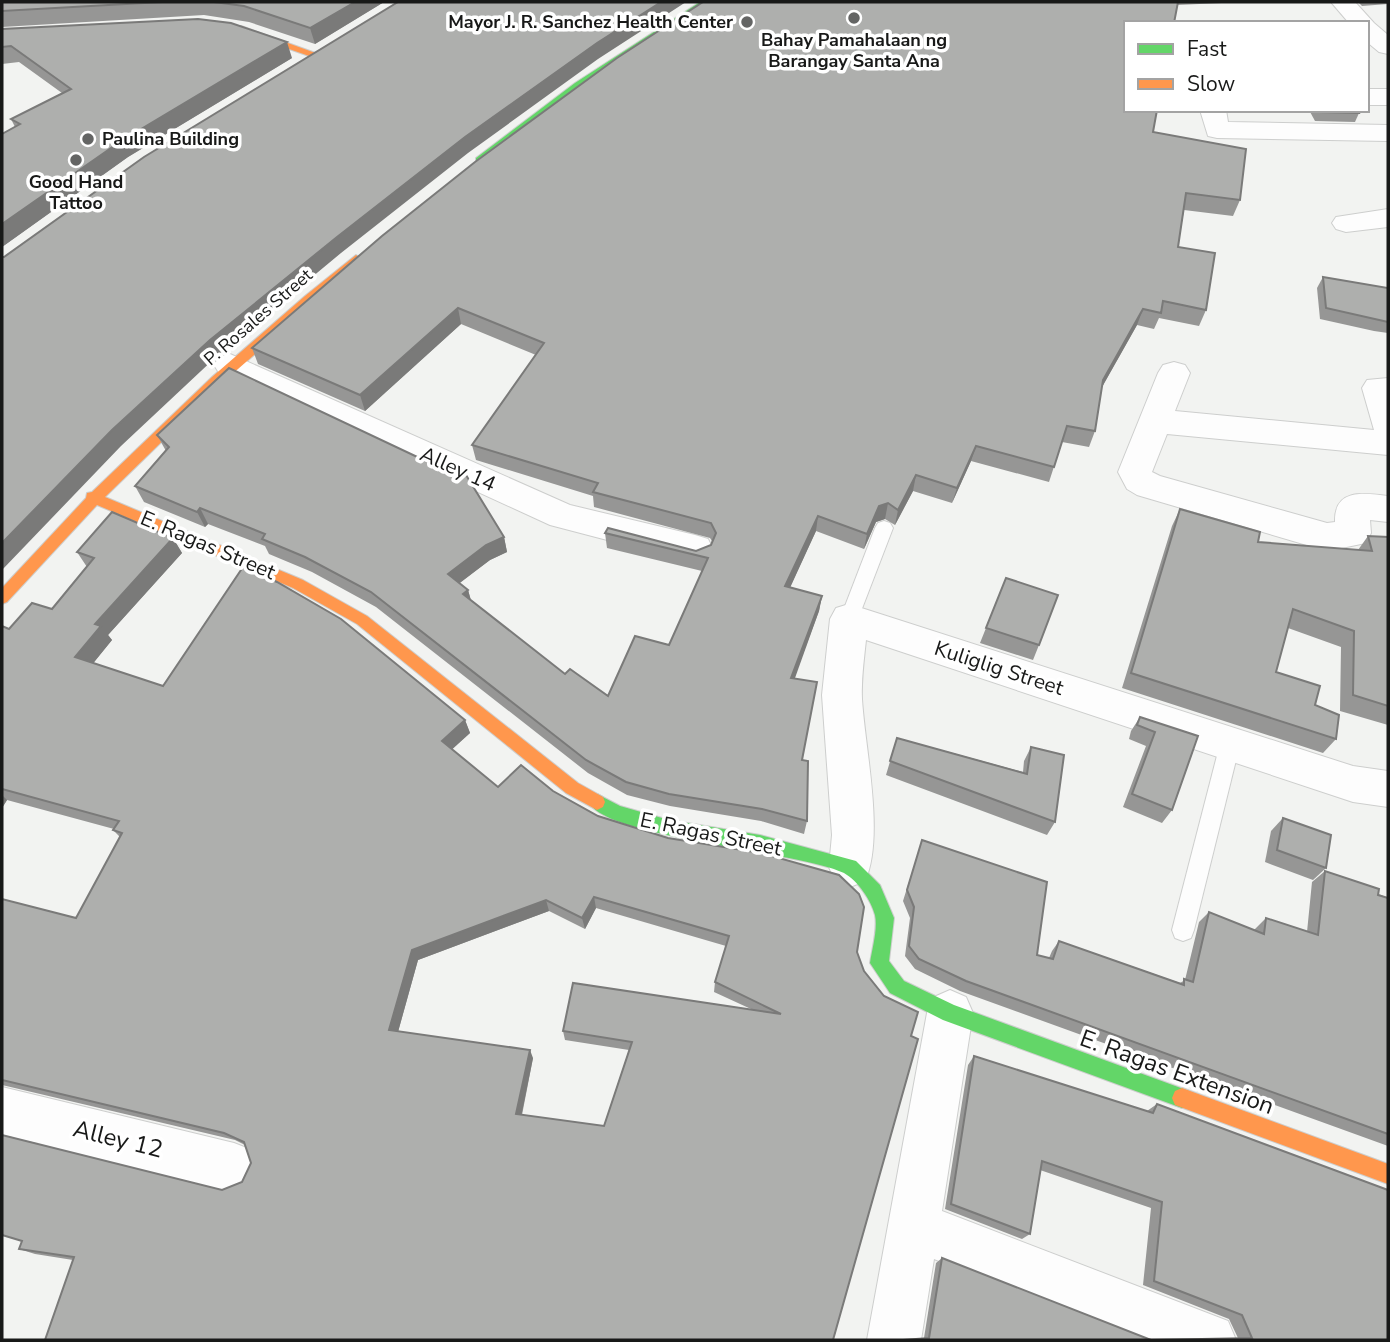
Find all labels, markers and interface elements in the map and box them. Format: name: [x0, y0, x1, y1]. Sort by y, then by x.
place label: Mayor J. R. Sanchez Health Center: [448, 10, 733, 34]
marker: Bahay Pamahalaan ng Barangay Santa Ana: [846, 10, 862, 26]
marker: Mayor J. R. Sanchez Health Center: [739, 14, 755, 30]
legend: [1124, 21, 1369, 112]
place label: Bahay Pamahalaan ng Barangay Santa Ana: [761, 28, 947, 73]
text: Fast: [1187, 35, 1227, 63]
text: Slow: [1187, 70, 1236, 98]
place label: Paulina Building: [102, 127, 239, 151]
marker: Paulina Building: [80, 131, 96, 147]
marker: Good Hand Tattoo: [68, 152, 84, 168]
place label: Good Hand Tattoo: [29, 170, 123, 215]
street label: P. Rosales Street: [199, 263, 318, 371]
street label: Alley 14: [416, 440, 500, 498]
street label: E. Ragas Street: [136, 504, 280, 586]
street label: Kuliglig Street: [931, 634, 1068, 702]
street label: E. Ragas Street: [638, 805, 785, 863]
street label: E. Ragas Extension: [1075, 1022, 1279, 1122]
street label: Alley 12: [70, 1112, 166, 1166]

